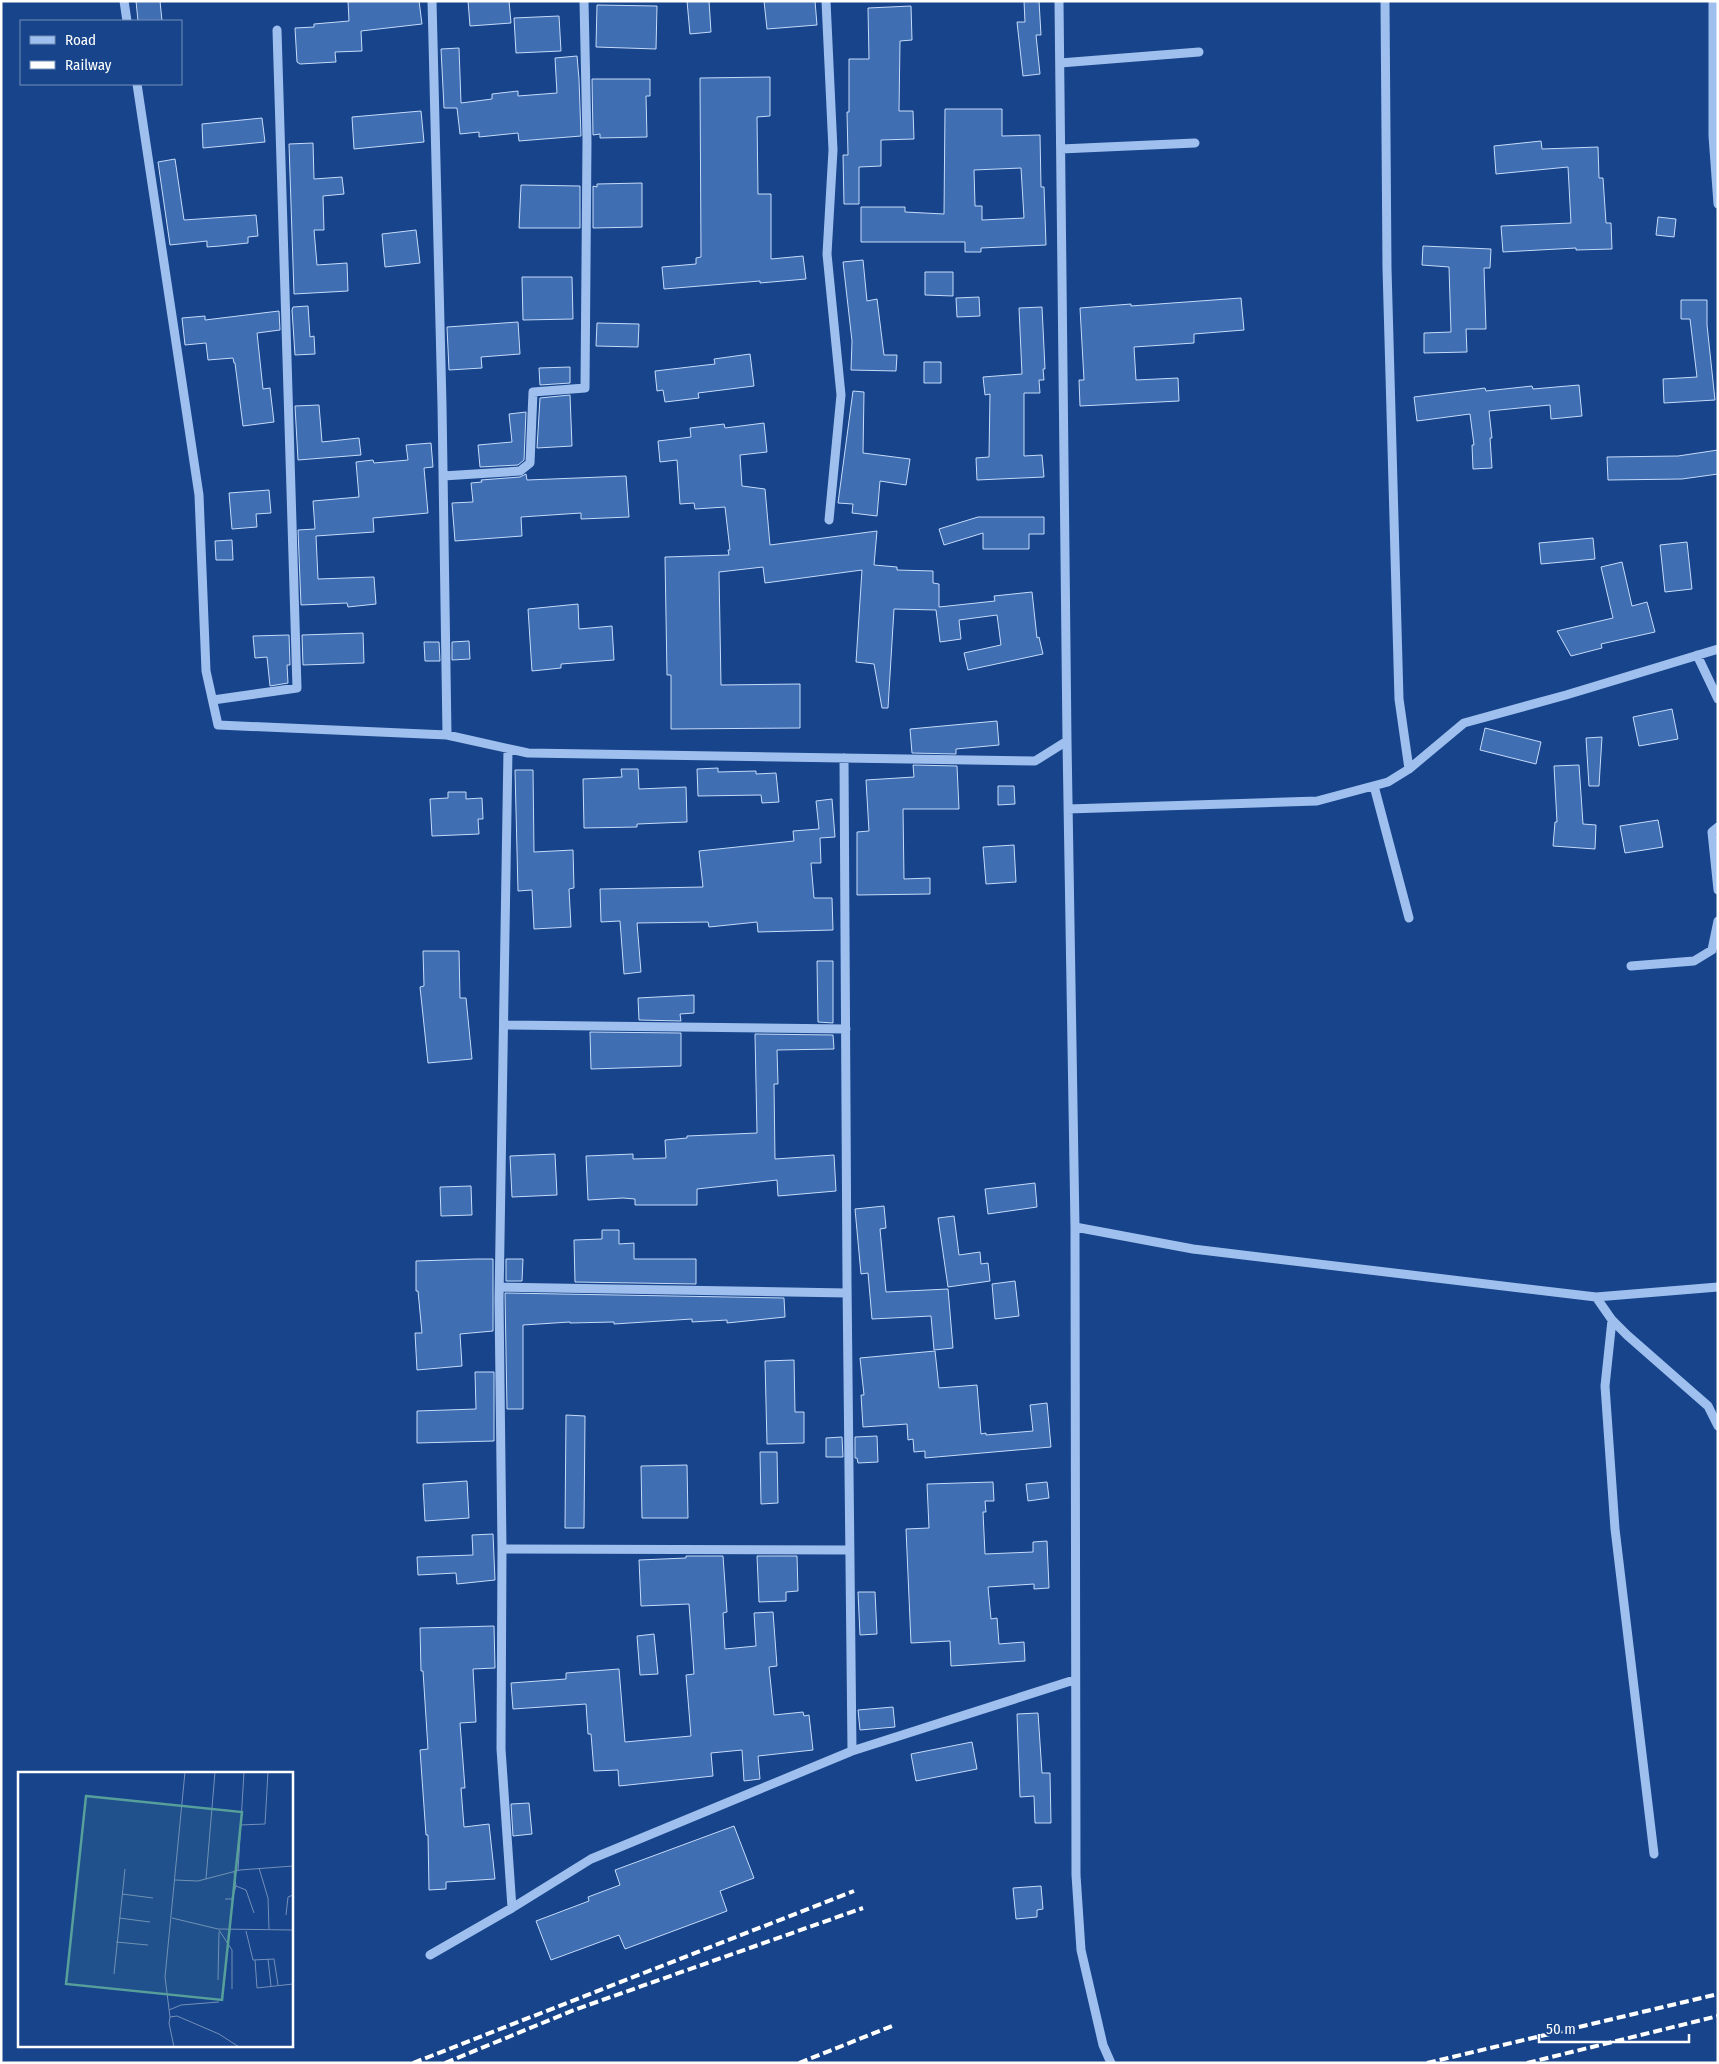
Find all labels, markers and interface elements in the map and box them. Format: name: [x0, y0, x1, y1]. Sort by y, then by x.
legend: [20, 20, 182, 85]
text: Road: [65, 31, 96, 49]
text: Railway: [65, 56, 112, 74]
inset map: [18, 1772, 292, 2046]
scale bar: [1539, 2012, 1689, 2044]
text: 50 m: [1546, 2020, 1576, 2038]

